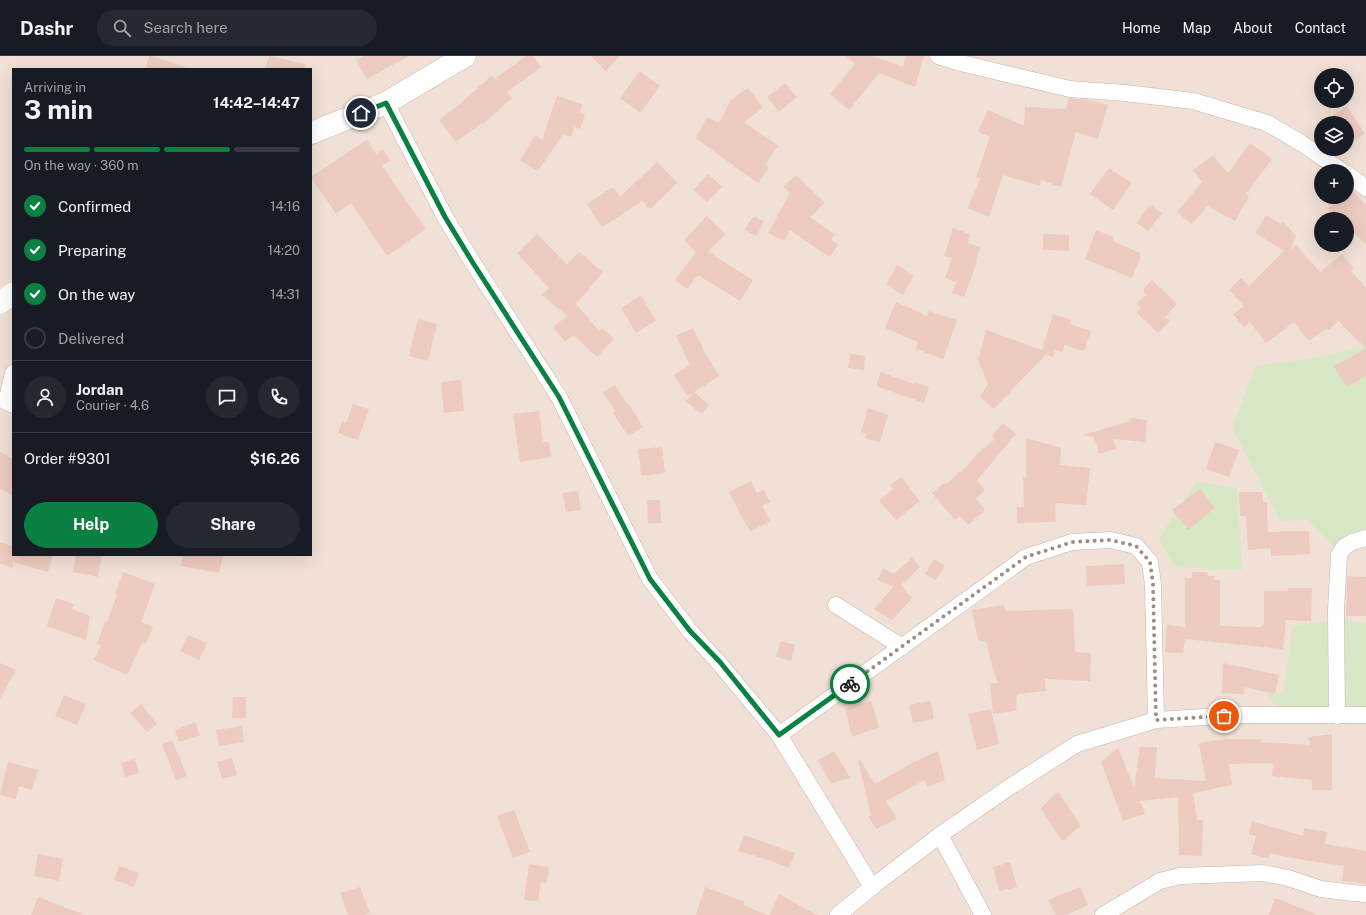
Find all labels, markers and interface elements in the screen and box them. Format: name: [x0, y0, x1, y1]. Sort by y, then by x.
search box: [97, 10, 377, 46]
text: Dashr: [20, 17, 73, 39]
icon: search: [111, 17, 133, 39]
text: Search here: [143, 19, 228, 36]
text: Home: [1122, 20, 1161, 36]
text: Map: [1183, 20, 1211, 36]
text: About: [1233, 20, 1273, 36]
text: Contact: [1295, 20, 1346, 36]
map controls: [1314, 68, 1354, 252]
button: locate: [1314, 68, 1354, 108]
text: Arriving in: [24, 80, 86, 95]
text: 3 min: [24, 94, 93, 125]
text: 14:42–14:47: [213, 94, 300, 111]
pin: [344, 96, 378, 130]
icon: home: [350, 102, 372, 124]
button: layers: [1314, 116, 1354, 156]
text: On the way · 360 m: [24, 158, 139, 173]
button: +: [1314, 164, 1354, 204]
icon: check: [24, 195, 46, 217]
text: Confirmed: [58, 198, 131, 215]
text: 14:16: [270, 199, 300, 214]
button: −: [1314, 212, 1354, 252]
icon: check: [24, 239, 46, 261]
text: Preparing: [58, 242, 127, 259]
text: 14:20: [268, 243, 300, 258]
icon: check: [24, 283, 46, 305]
text: On the way: [58, 286, 135, 303]
text: 14:31: [270, 287, 300, 302]
text: Delivered: [58, 330, 124, 347]
button: person: [24, 376, 66, 418]
button: chat: [206, 376, 248, 418]
button: phone: [258, 376, 300, 418]
text: Jordan: [76, 381, 123, 398]
text: Courier · 4.6: [76, 398, 149, 413]
text: Order #9301: [24, 450, 111, 467]
text: $16.26: [250, 450, 300, 467]
button: Help: [24, 502, 158, 548]
button: Share: [166, 502, 300, 548]
courier: [830, 664, 870, 704]
icon: bike: [839, 673, 861, 695]
pin: [1207, 699, 1241, 733]
icon: bag: [1213, 705, 1235, 727]

